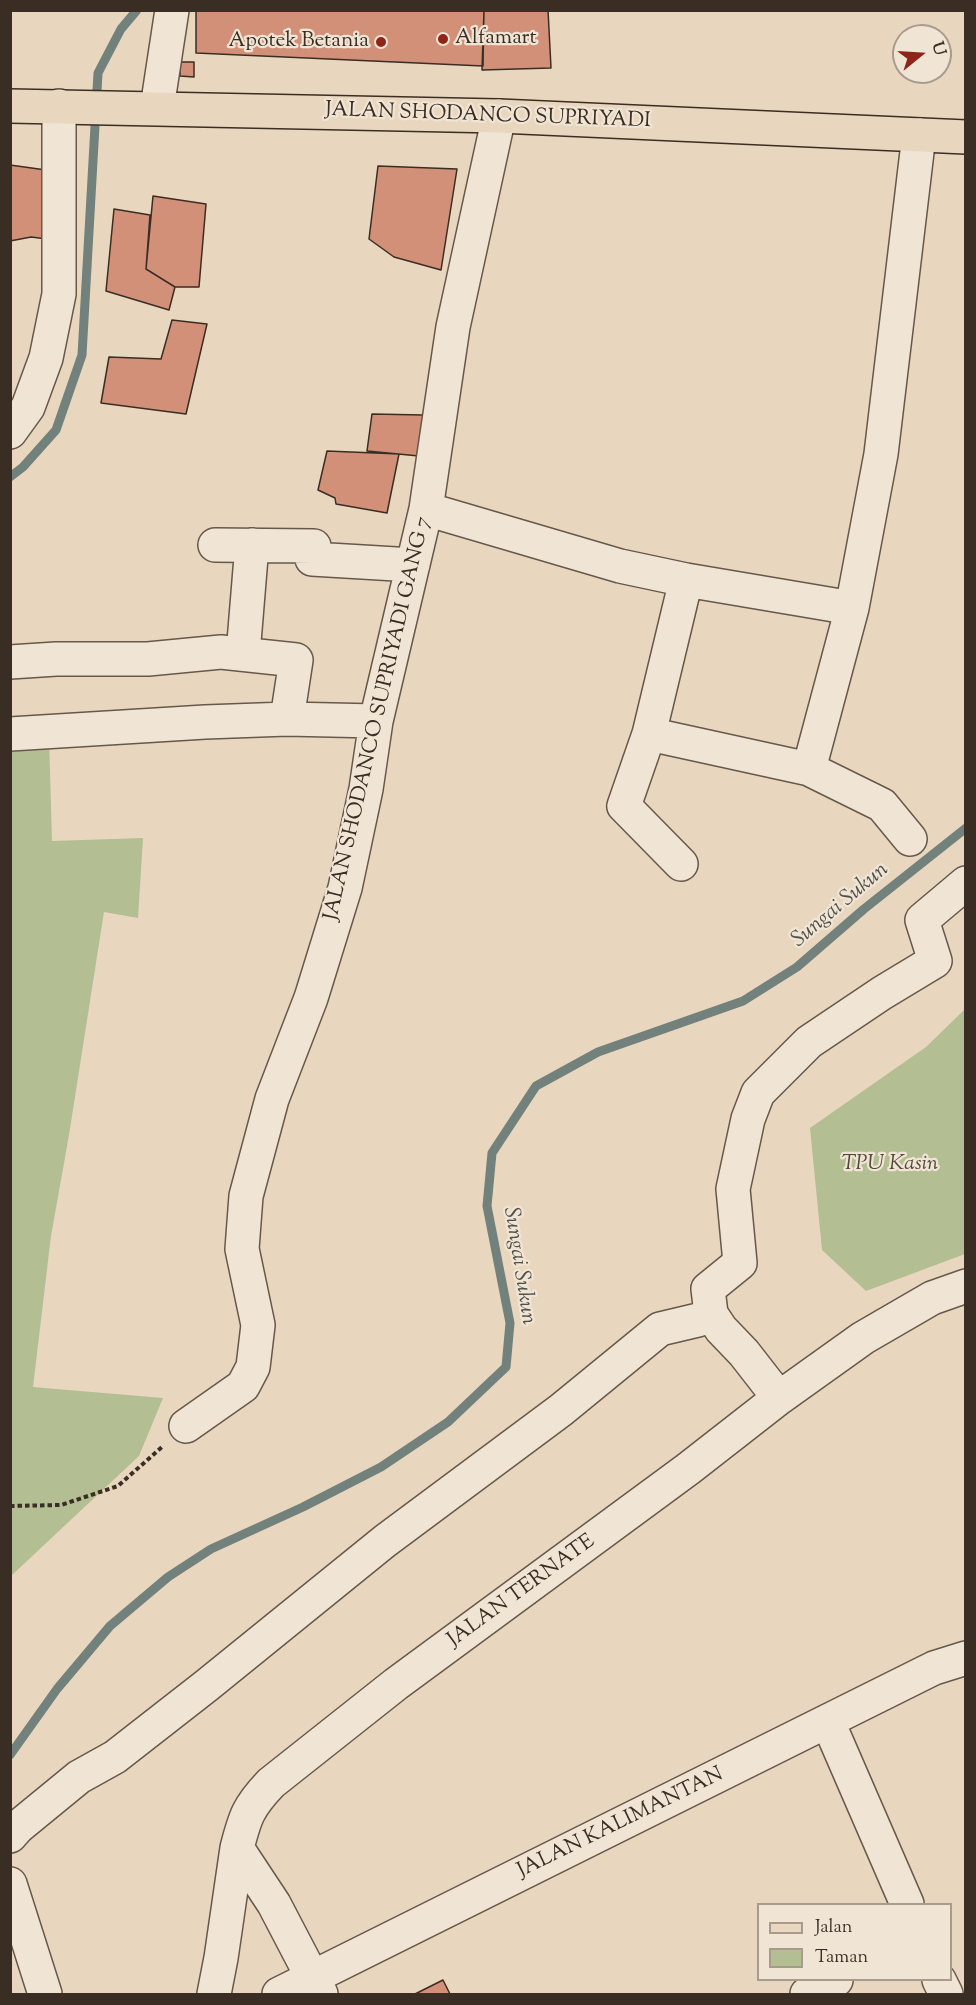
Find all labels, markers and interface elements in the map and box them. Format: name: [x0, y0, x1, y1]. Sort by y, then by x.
north arrow: [892, 24, 952, 84]
place label: Alfamart: [455, 26, 537, 52]
place label: Apotek Betania: [229, 29, 369, 55]
marker: Alfamart: [436, 32, 450, 46]
marker: Apotek Betania: [374, 35, 388, 49]
text: U: [925, 39, 951, 59]
street label: JALAN SHODANCO SUPRIYADI: [325, 99, 651, 135]
street label: JALAN SHODANCO SUPRIYADI GANG 7: [320, 515, 438, 923]
water label: Sungai Sukun: [787, 858, 895, 954]
park label: TPU Kasin: [842, 1152, 938, 1178]
water label: Sungai Sukun: [496, 1205, 540, 1327]
street label: JALAN TERNATE: [444, 1530, 600, 1654]
street label: JALAN KALIMANTAN: [514, 1763, 728, 1885]
legend: [757, 1903, 952, 1981]
text: Jalan: [815, 1915, 852, 1941]
text: Taman: [815, 1945, 868, 1971]

